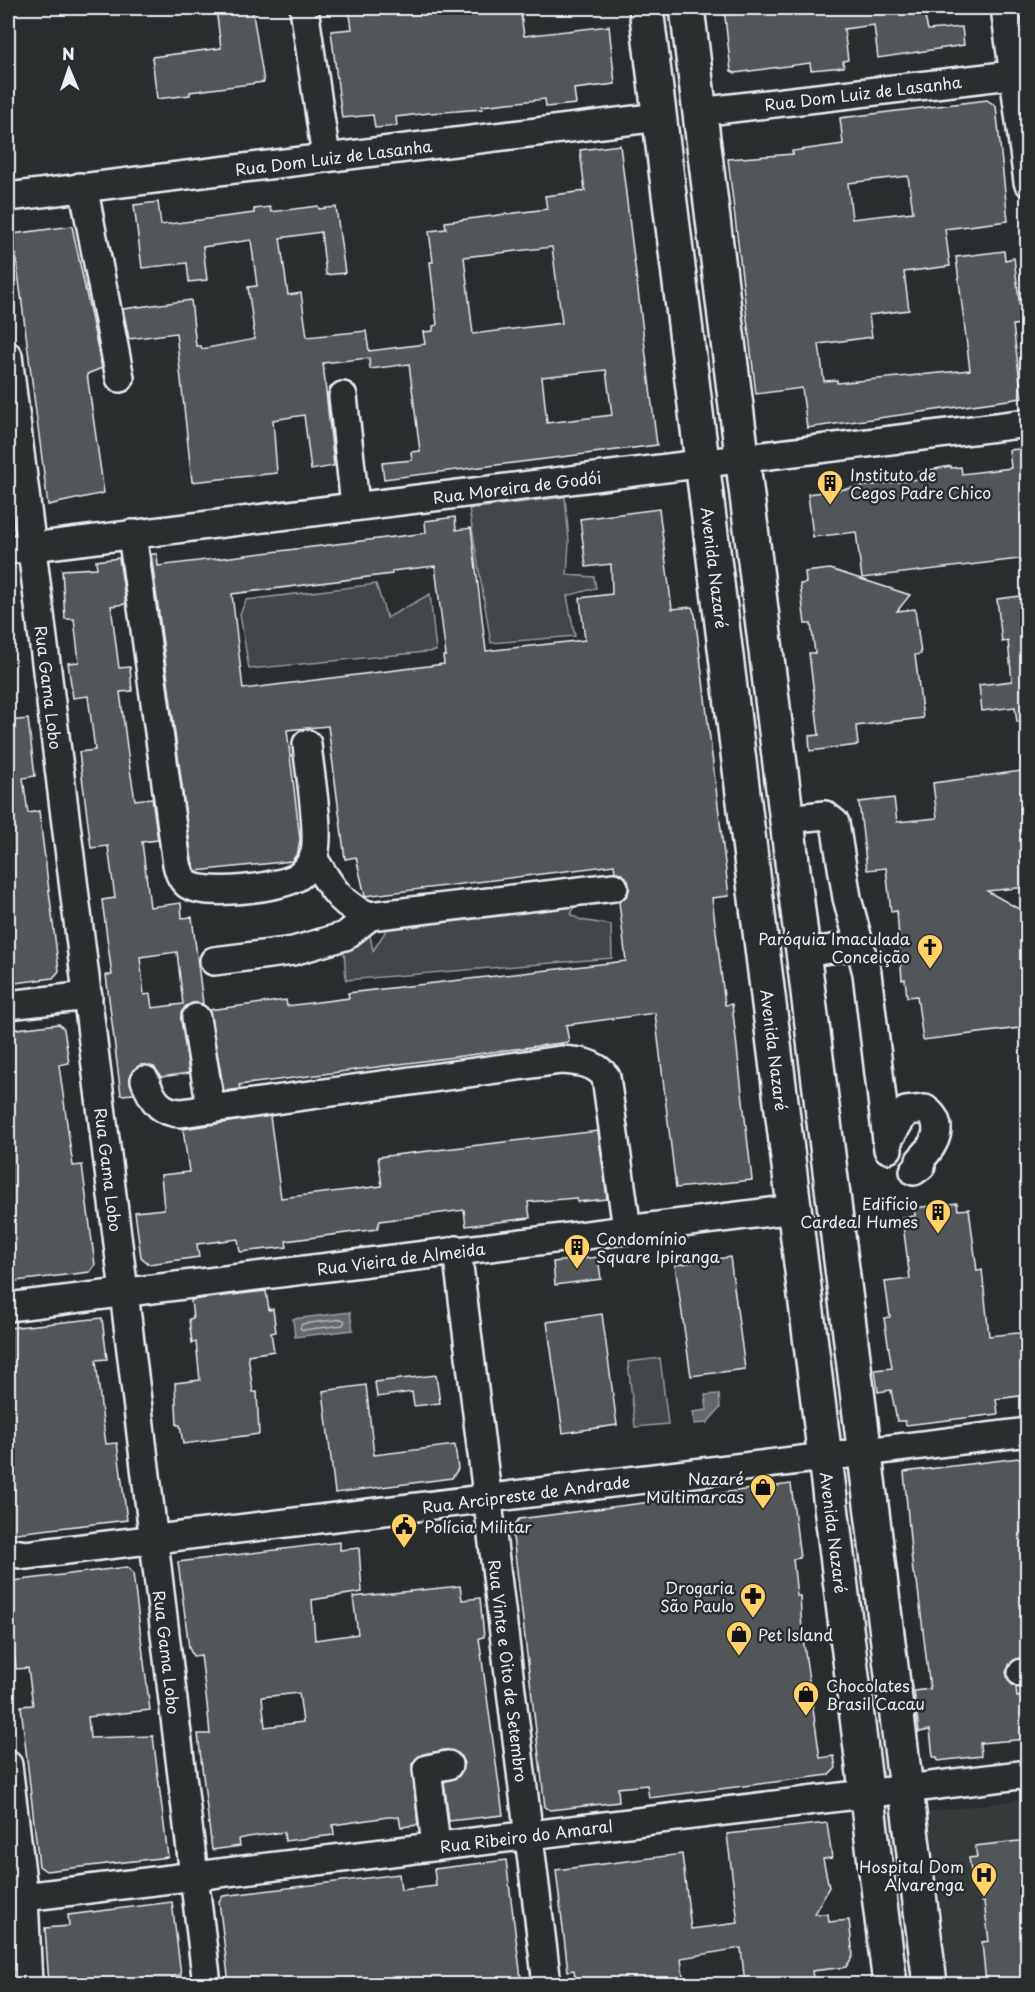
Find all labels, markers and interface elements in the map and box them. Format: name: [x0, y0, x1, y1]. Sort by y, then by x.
north arrow: [39, 39, 99, 99]
text: N: [62, 41, 75, 65]
street label: Rua Dom Luiz de Lasanha: [763, 69, 963, 116]
street label: Rua Dom Luiz de Lasanha: [234, 133, 433, 181]
place label: Instituto de Cegos Padre Chico: [850, 462, 991, 504]
street label: Rua Moreira de Godói: [432, 464, 603, 509]
building icon: Instituto de Cegos Padre Chico: [815, 468, 845, 506]
street label: Avenida Nazaré: [696, 506, 735, 630]
street label: Rua Gama Lobo: [30, 624, 69, 751]
place label: Paróquia Imaculada Conceição: [758, 926, 911, 968]
church icon: Paróquia Imaculada Conceição: [915, 932, 945, 970]
street label: Avenida Nazaré: [755, 988, 794, 1112]
street label: Rua Gama Lobo: [89, 1106, 128, 1233]
place label: Edifício Cardeal Humes: [800, 1191, 918, 1233]
building icon: Edifício Cardeal Humes: [923, 1197, 953, 1235]
place label: Condomínio Square Ipiranga: [596, 1226, 720, 1268]
building icon: Condomínio Square Ipiranga: [562, 1232, 592, 1270]
street label: Rua Vieira de Almeida: [315, 1236, 486, 1280]
place label: Nazaré Multimarcas: [646, 1466, 744, 1508]
street label: Rua Arcipreste de Andrade: [421, 1468, 631, 1519]
street label: Avenida Nazaré: [815, 1470, 854, 1594]
shop icon: Nazaré Multimarcas: [748, 1472, 778, 1510]
public building icon: Polícia Militar: [389, 1511, 419, 1549]
place label: Polícia Militar: [424, 1514, 532, 1538]
street label: Rua Vinte e Oito de Setembro: [483, 1558, 534, 1784]
place label: Drogaria São Paulo: [660, 1575, 734, 1617]
pharmacy icon: Drogaria São Paulo: [738, 1581, 768, 1619]
street label: Rua Gama Lobo: [148, 1589, 187, 1716]
shop icon: Pet Island: [724, 1619, 754, 1657]
place label: Pet Island: [758, 1622, 833, 1646]
place label: Chocolates Brasil Cacau: [826, 1673, 925, 1715]
shop icon: Chocolates Brasil Cacau: [791, 1679, 821, 1717]
street label: Rua Ribeiro do Amaral: [438, 1813, 614, 1858]
place label: Hospital Dom Alvarenga: [859, 1854, 964, 1896]
hospital icon: Hospital Dom Alvarenga: [969, 1860, 999, 1898]

